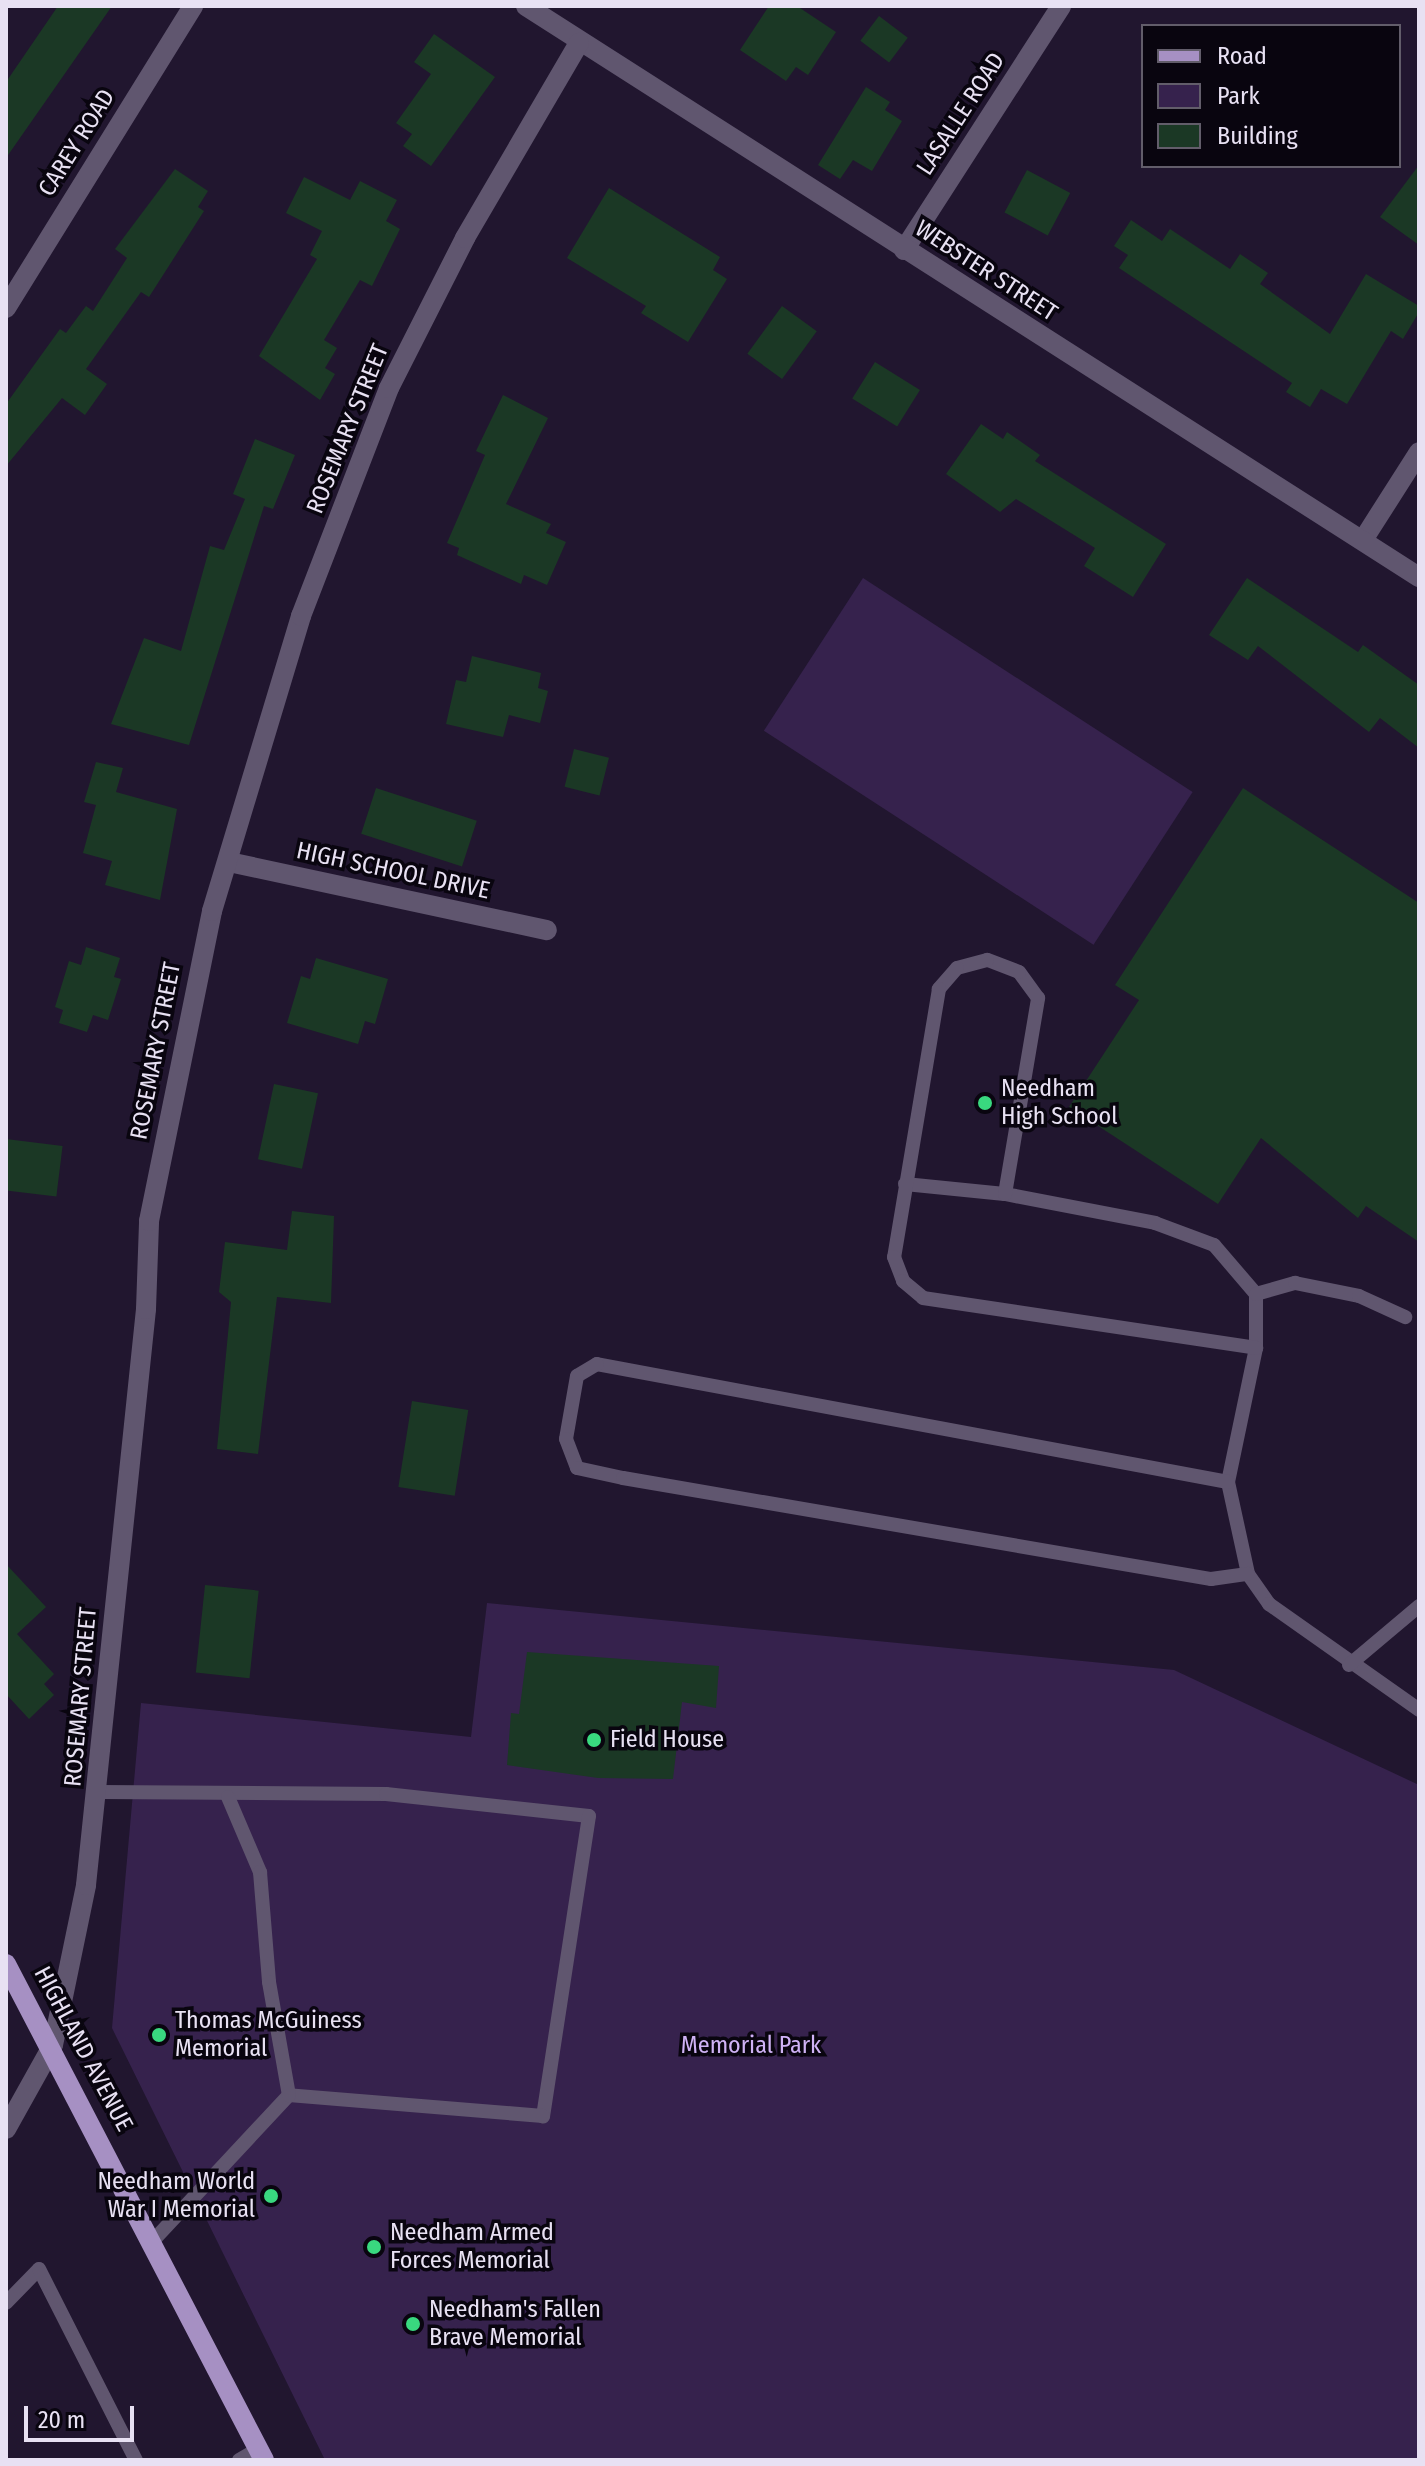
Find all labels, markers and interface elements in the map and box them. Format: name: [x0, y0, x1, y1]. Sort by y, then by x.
legend: [1141, 24, 1401, 168]
text: Road: [1217, 42, 1267, 70]
street label: LASALLE ROAD: [911, 47, 1011, 181]
text: Park: [1217, 82, 1260, 110]
street label: CAREY ROAD: [33, 84, 121, 202]
text: Building: [1217, 122, 1298, 150]
street label: WEBSTER STREET: [910, 214, 1062, 328]
street label: ROSEMARY STREET: [301, 340, 395, 518]
street label: HIGH SCHOOL DRIVE: [294, 836, 492, 906]
street label: ROSEMARY STREET: [125, 960, 187, 1142]
place label: Needham High School: [1001, 1075, 1118, 1131]
marker: Needham High School: [976, 1094, 994, 1112]
street label: ROSEMARY STREET: [59, 1606, 103, 1788]
place label: Field House: [610, 1726, 724, 1754]
marker: Field House: [585, 1731, 603, 1749]
street label: HIGHLAND AVENUE: [28, 1962, 138, 2136]
place label: Thomas McGuiness Memorial: [175, 2007, 362, 2063]
marker: Thomas McGuiness Memorial: [150, 2026, 168, 2044]
park label: Memorial Park: [681, 2032, 821, 2060]
place label: Needham World War I Memorial: [98, 2168, 255, 2224]
marker: Needham World War I Memorial: [262, 2187, 280, 2205]
place label: Needham Armed Forces Memorial: [390, 2219, 554, 2275]
marker: Needham Armed Forces Memorial: [365, 2238, 383, 2256]
place label: Needham's Fallen Brave Memorial: [429, 2296, 601, 2352]
marker: Needham's Fallen Brave Memorial: [404, 2315, 422, 2333]
scale bar: [28, 2390, 138, 2440]
text: 20 m: [38, 2406, 85, 2434]

